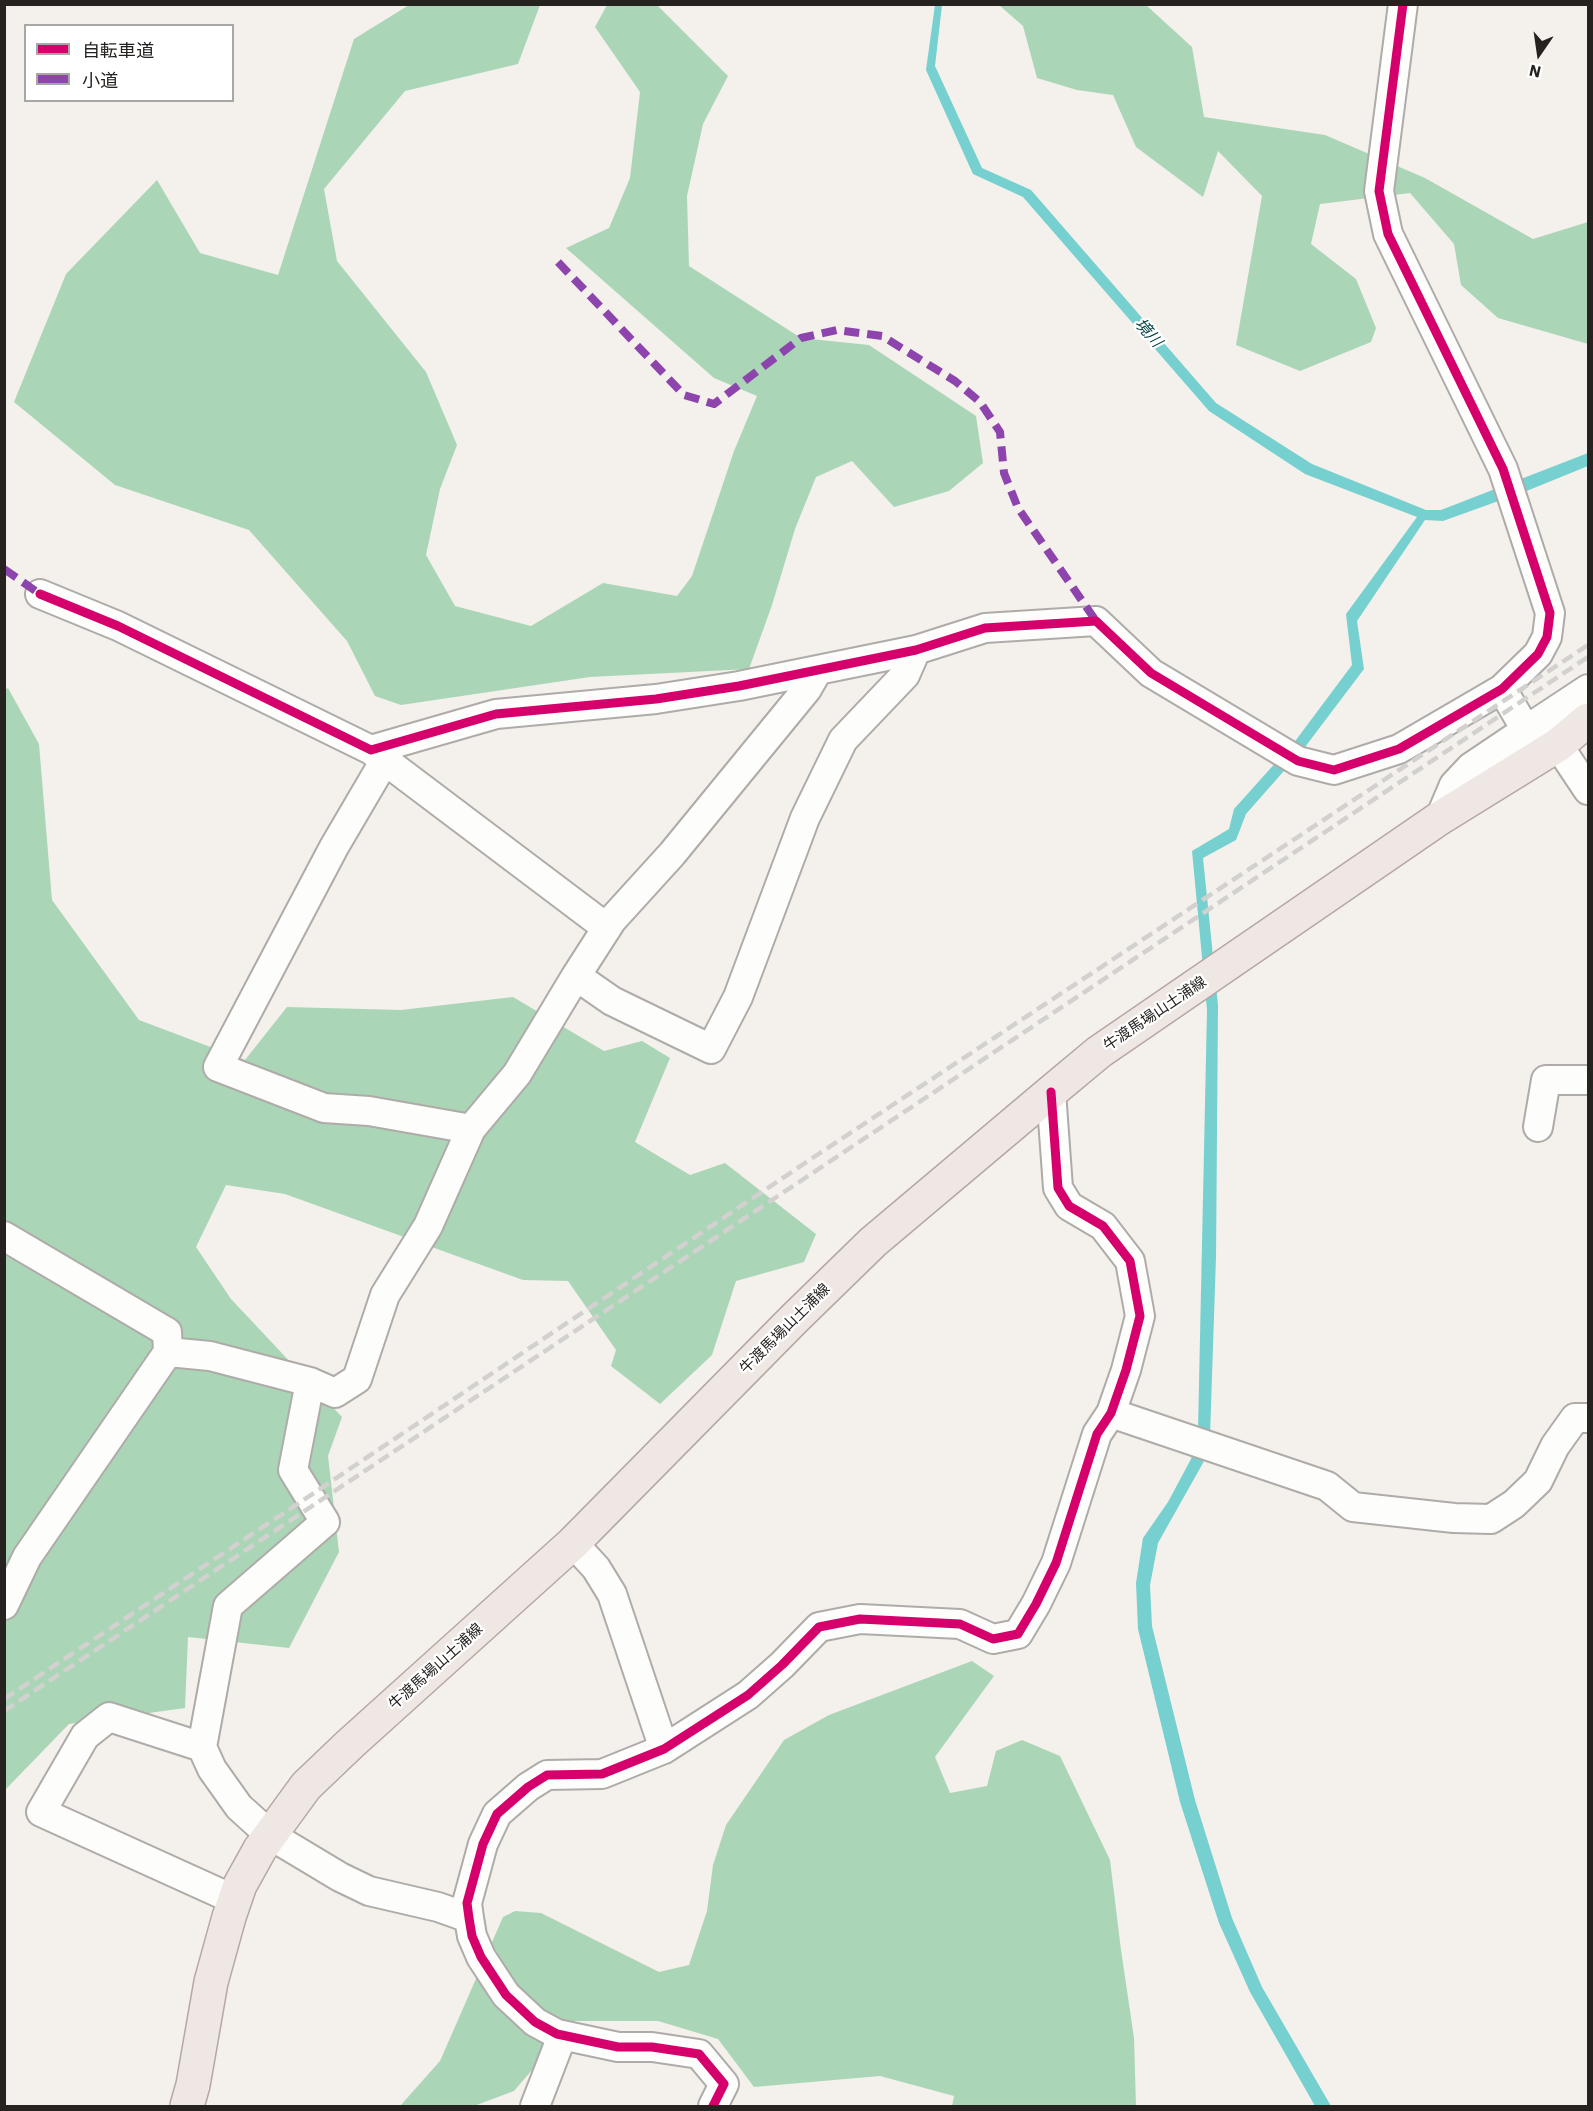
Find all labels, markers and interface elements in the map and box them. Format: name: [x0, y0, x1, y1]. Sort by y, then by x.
legend: [24, 24, 234, 102]
north arrow: [1509, 24, 1569, 84]
text: 自転車道: [82, 39, 154, 62]
text: N: [1527, 60, 1543, 83]
text: 小道: [82, 69, 118, 92]
water label: 境川: [1130, 315, 1166, 351]
street label: 牛渡馬場山土浦線: [1100, 973, 1210, 1055]
street label: 牛渡馬場山土浦線: [736, 1280, 834, 1378]
street label: 牛渡馬場山土浦線: [385, 1620, 487, 1714]

